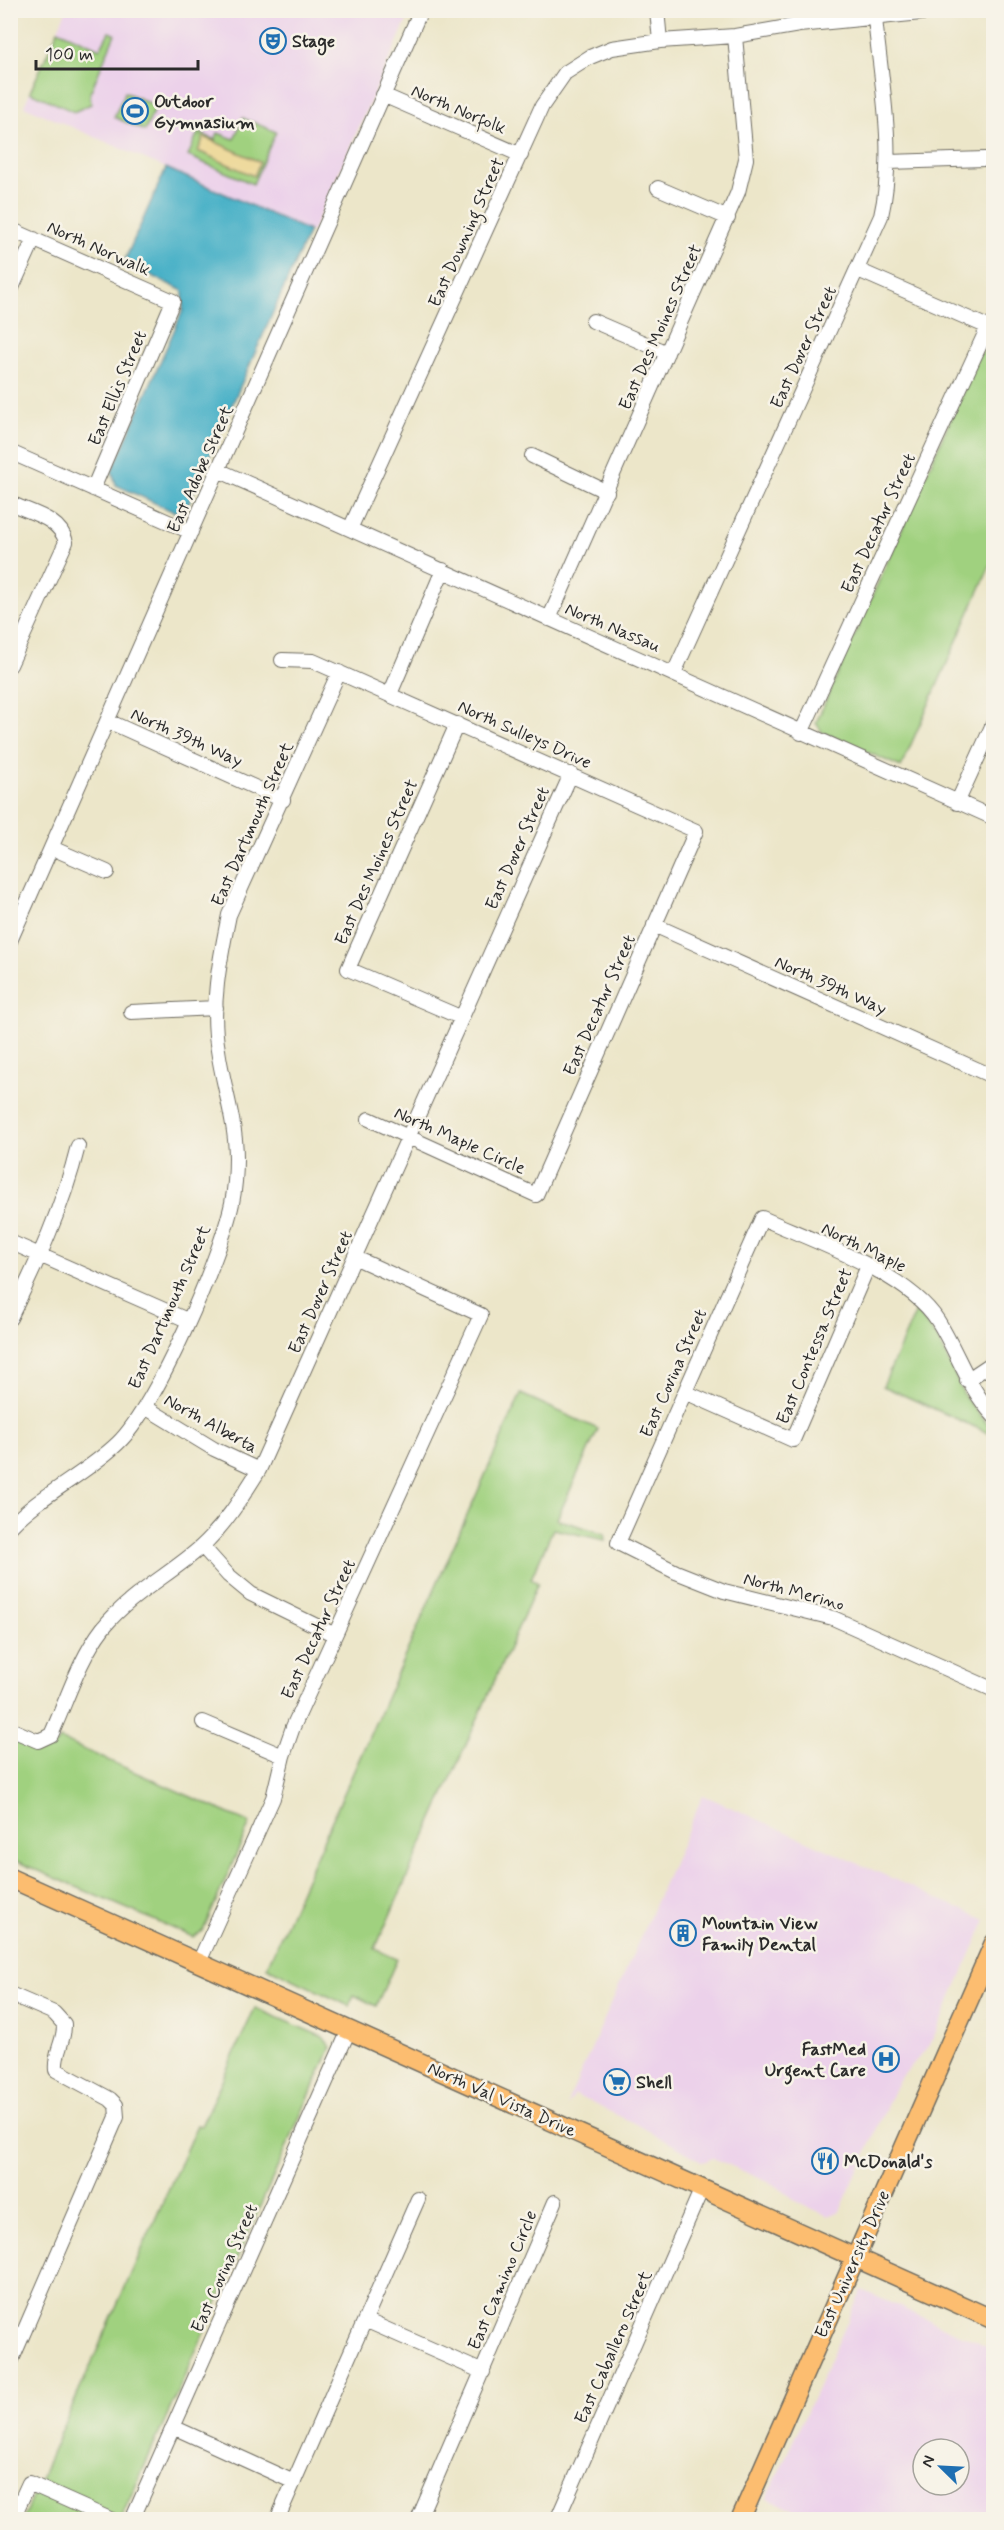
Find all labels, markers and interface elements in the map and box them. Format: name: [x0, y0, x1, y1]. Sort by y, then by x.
theatre icon: Stage: [258, 26, 288, 56]
place label: Stage: [292, 30, 335, 56]
scale bar: [36, 33, 198, 71]
text: 100 m: [45, 43, 93, 67]
street label: North Norfolk: [407, 79, 510, 143]
place label: Outdoor Gymnasium: [154, 90, 255, 135]
sports icon: Outdoor Gymnasium: [120, 96, 150, 126]
street label: East Downing Street: [423, 154, 513, 312]
street label: North Norwalk: [43, 215, 154, 282]
street label: East Des Moines Street: [613, 241, 708, 414]
street label: East Dover Street: [765, 282, 843, 413]
street label: East Ellis Street: [83, 327, 153, 450]
street label: East Adobe Street: [162, 401, 240, 537]
street label: East Decatur Street: [836, 449, 922, 597]
street label: North Nassau: [561, 597, 664, 659]
street label: North Sulleys Drive: [454, 695, 595, 775]
street label: North 39th Way: [127, 702, 246, 773]
street label: East Dartmouth Street: [206, 738, 300, 910]
street label: East Des Moines Street: [329, 776, 424, 949]
street label: East Dover Street: [480, 783, 556, 914]
street label: East Decatur Street: [558, 931, 642, 1080]
street label: North 39th Way: [771, 950, 890, 1021]
street label: North Maple Circle: [390, 1101, 529, 1181]
street label: North Maple: [817, 1217, 910, 1279]
street label: East Dartmouth Street: [123, 1221, 217, 1393]
street label: East Dover Street: [283, 1227, 359, 1358]
street label: East Contessa Street: [771, 1264, 859, 1428]
street label: East Covina Street: [635, 1305, 713, 1442]
street label: North Alberta: [159, 1388, 262, 1459]
street label: East Decatur Street: [276, 1555, 362, 1703]
street label: North Merino: [741, 1567, 847, 1617]
place label: Mountain View Family Dental: [702, 1912, 818, 1957]
building icon: Mountain View Family Dental: [668, 1918, 698, 1948]
place label: FastMed Urgent Care: [765, 2038, 866, 2085]
hospital icon: FastMed Urgent Care: [871, 2044, 901, 2074]
street label: North Val Vista Drive: [424, 2056, 580, 2143]
supermarket icon: Shell: [602, 2067, 632, 2097]
place label: Shell: [636, 2071, 672, 2095]
restaurant icon: McDonald's: [810, 2146, 840, 2176]
place label: McDonald's: [844, 2150, 932, 2174]
street label: East University Drive: [810, 2187, 896, 2342]
street label: East Covina Street: [186, 2200, 264, 2337]
street label: East Camino Circle: [463, 2207, 543, 2354]
street label: East Caballero Street: [569, 2267, 659, 2428]
north arrow: [911, 2437, 971, 2497]
text: N: [917, 2452, 940, 2471]

